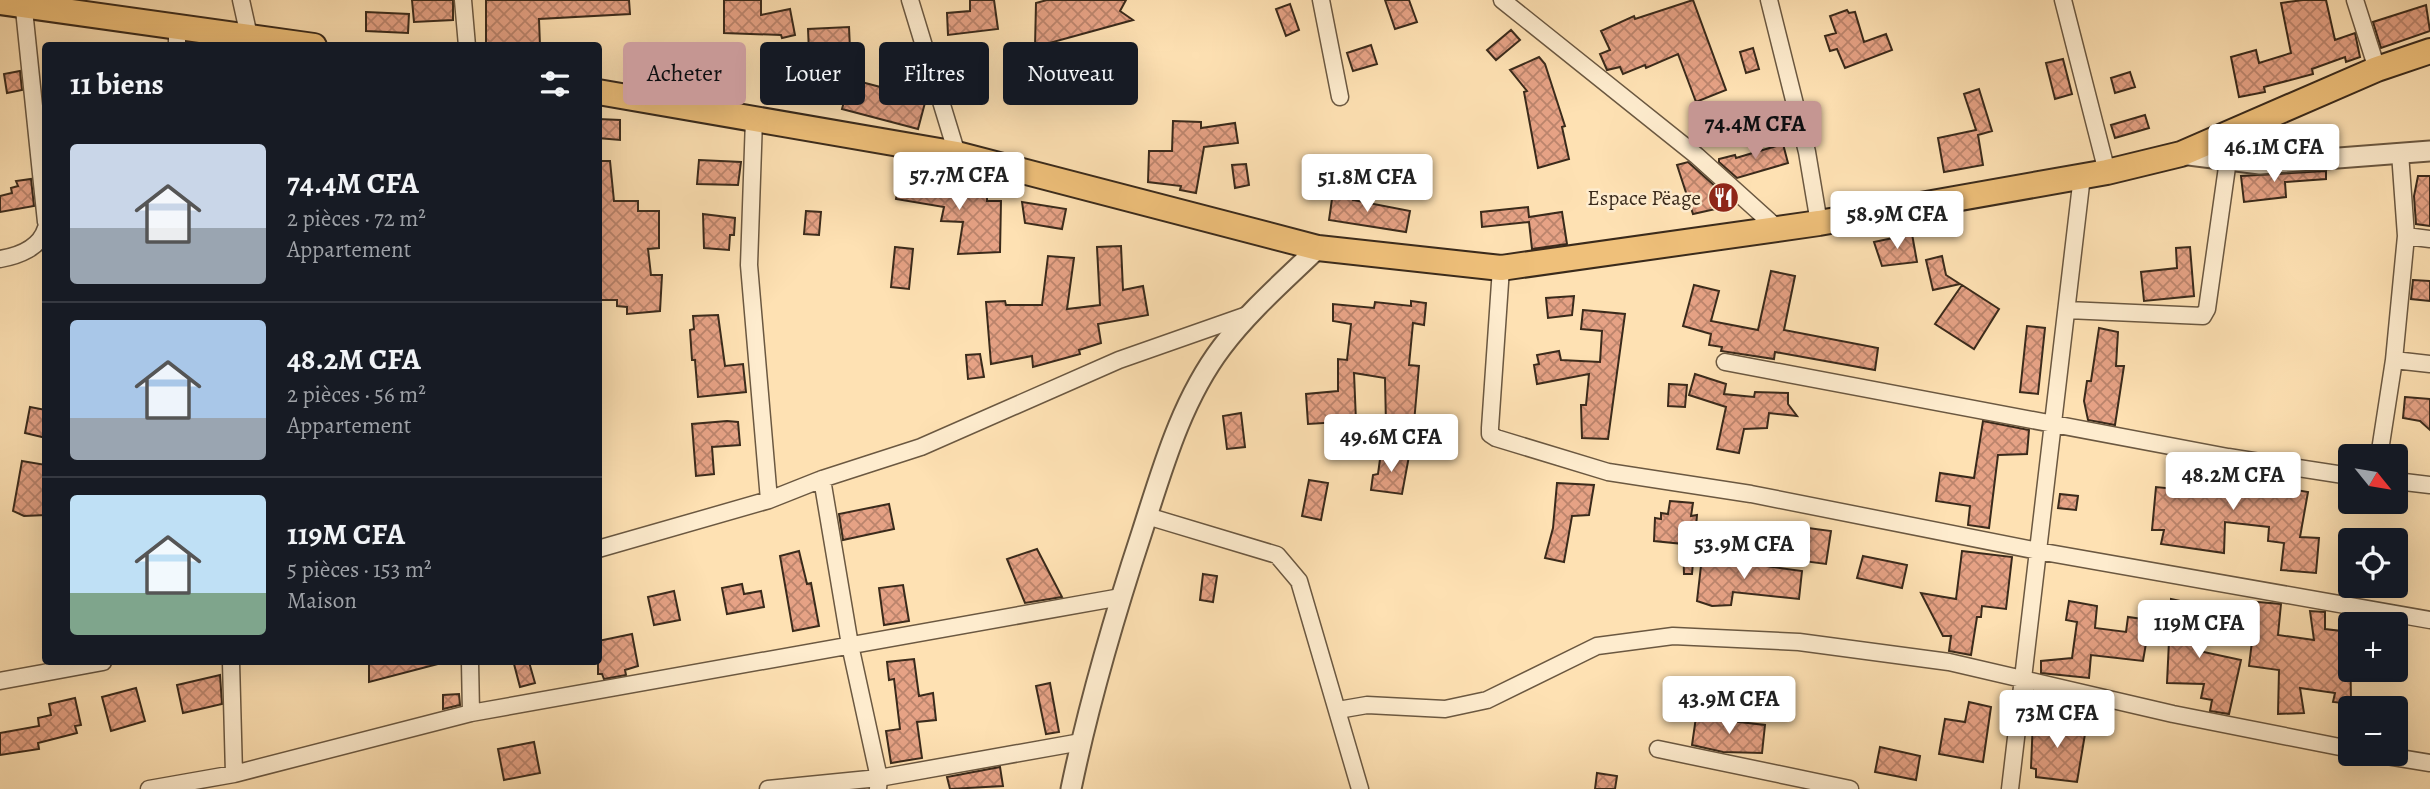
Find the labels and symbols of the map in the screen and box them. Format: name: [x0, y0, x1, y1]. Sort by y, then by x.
pin: 74.4M CFA: [1675, 102, 1835, 161]
pin: 46.1M CFA: [2194, 124, 2354, 184]
pin: 57.7M CFA: [879, 152, 1039, 212]
pin: 51.8M CFA: [1287, 154, 1447, 214]
restaurant icon: Espace Pëage: [1707, 181, 1741, 215]
place label: Espace Pëage: [1587, 184, 1701, 212]
pin: 58.9M CFA: [1817, 191, 1977, 251]
pin: 49.6M CFA: [1311, 414, 1471, 474]
north arrow: [2338, 444, 2408, 514]
pin: 48.2M CFA: [2153, 452, 2313, 512]
pin: 53.9M CFA: [1664, 522, 1824, 581]
pin: 119M CFA: [2127, 600, 2271, 660]
pin: 43.9M CFA: [1649, 676, 1809, 736]
pin: 73M CFA: [1992, 690, 2122, 750]

